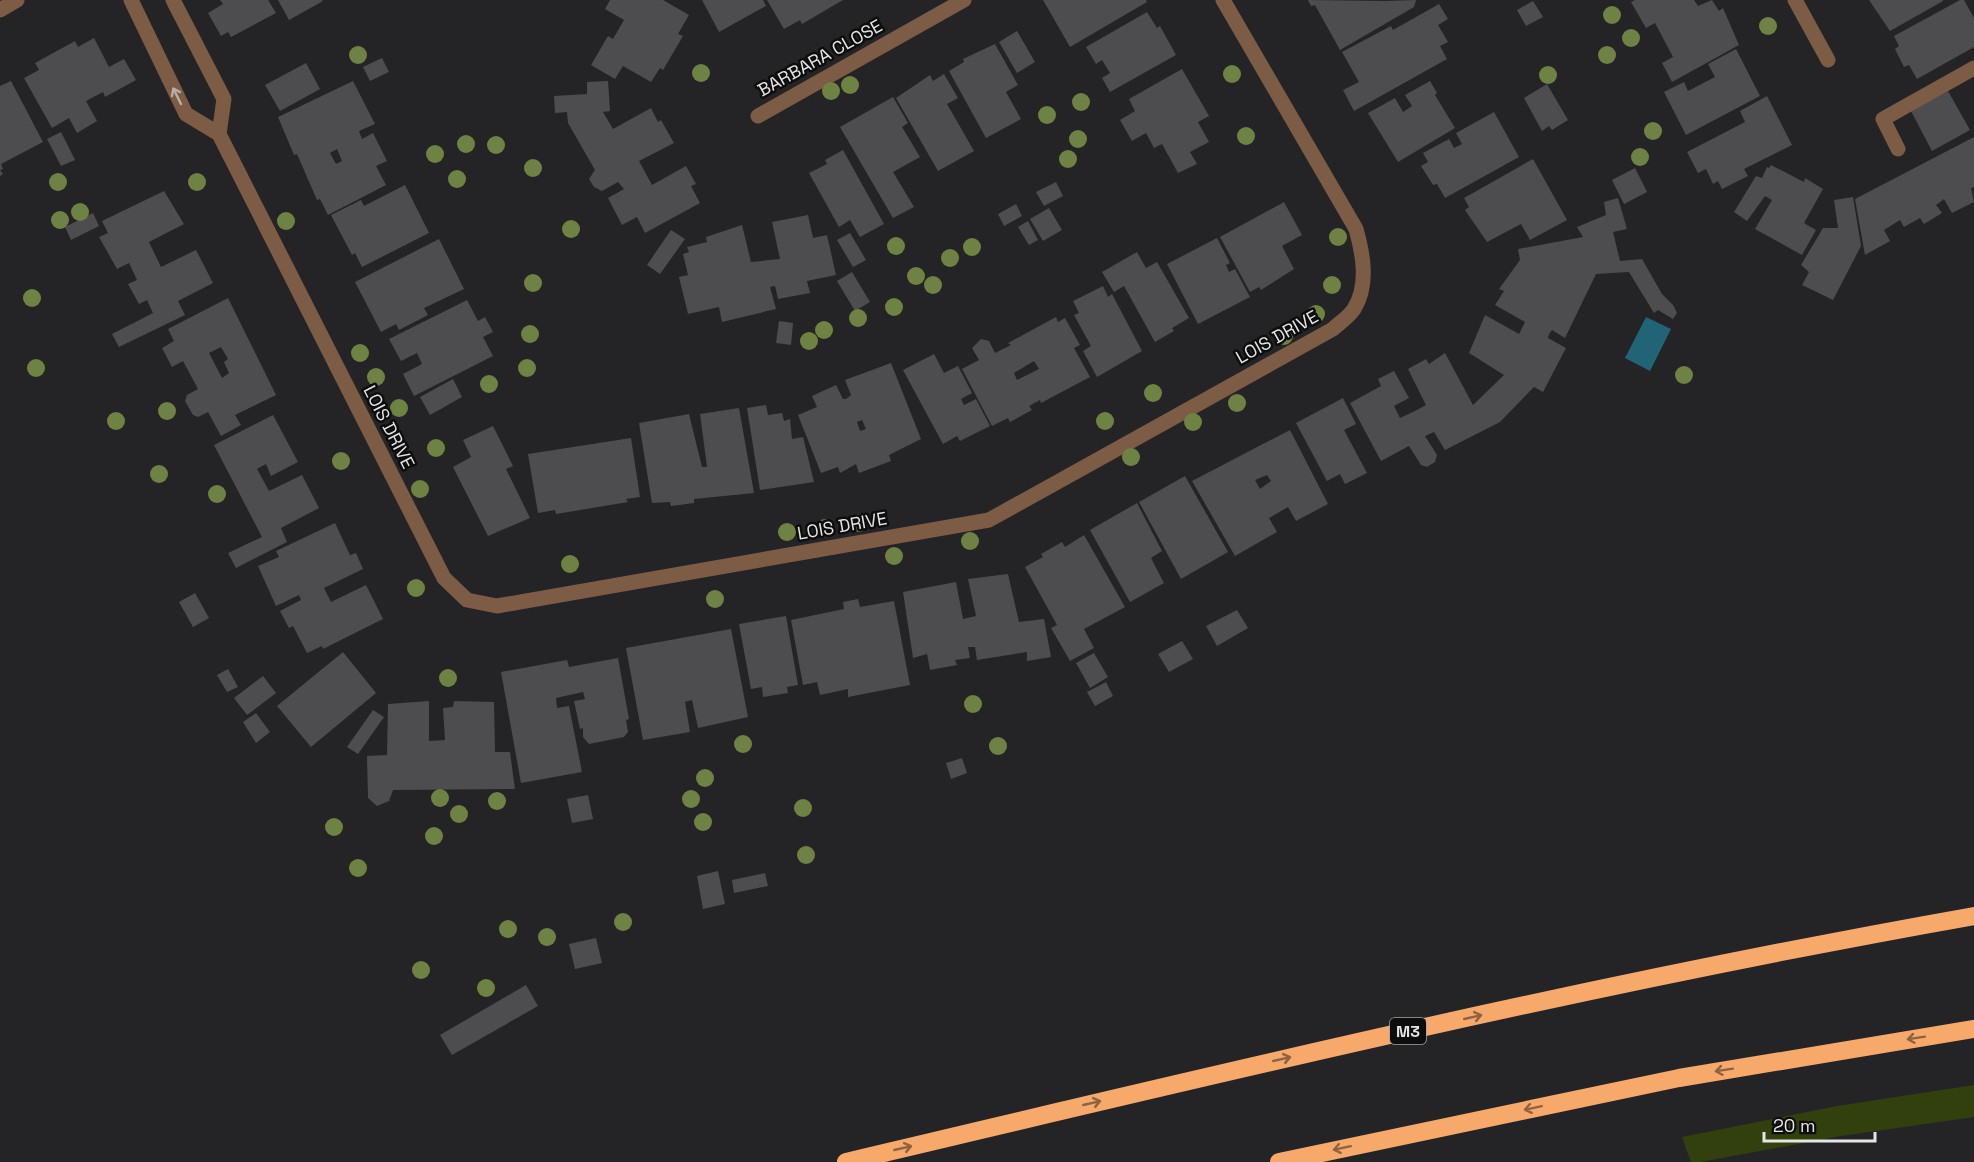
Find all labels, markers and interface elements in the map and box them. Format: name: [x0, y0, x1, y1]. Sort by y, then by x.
street label: BARBARA CLOSE: [753, 14, 886, 101]
one-way arrow: [171, 87, 183, 105]
street label: LOIS DRIVE: [1232, 305, 1322, 369]
street label: LOIS DRIVE: [359, 381, 420, 472]
street label: LOIS DRIVE: [795, 506, 888, 545]
one-way arrow: [1463, 1010, 1482, 1022]
road number: M3: [1390, 1018, 1426, 1044]
one-way arrow: [1907, 1033, 1927, 1044]
one-way arrow: [1273, 1053, 1292, 1065]
one-way arrow: [1715, 1065, 1734, 1076]
one-way arrow: [1083, 1097, 1102, 1109]
one-way arrow: [1523, 1103, 1542, 1115]
scale bar: [1764, 1105, 1875, 1143]
text: 20 m: [1773, 1114, 1816, 1137]
one-way arrow: [893, 1142, 912, 1154]
one-way arrow: [1333, 1143, 1352, 1154]

